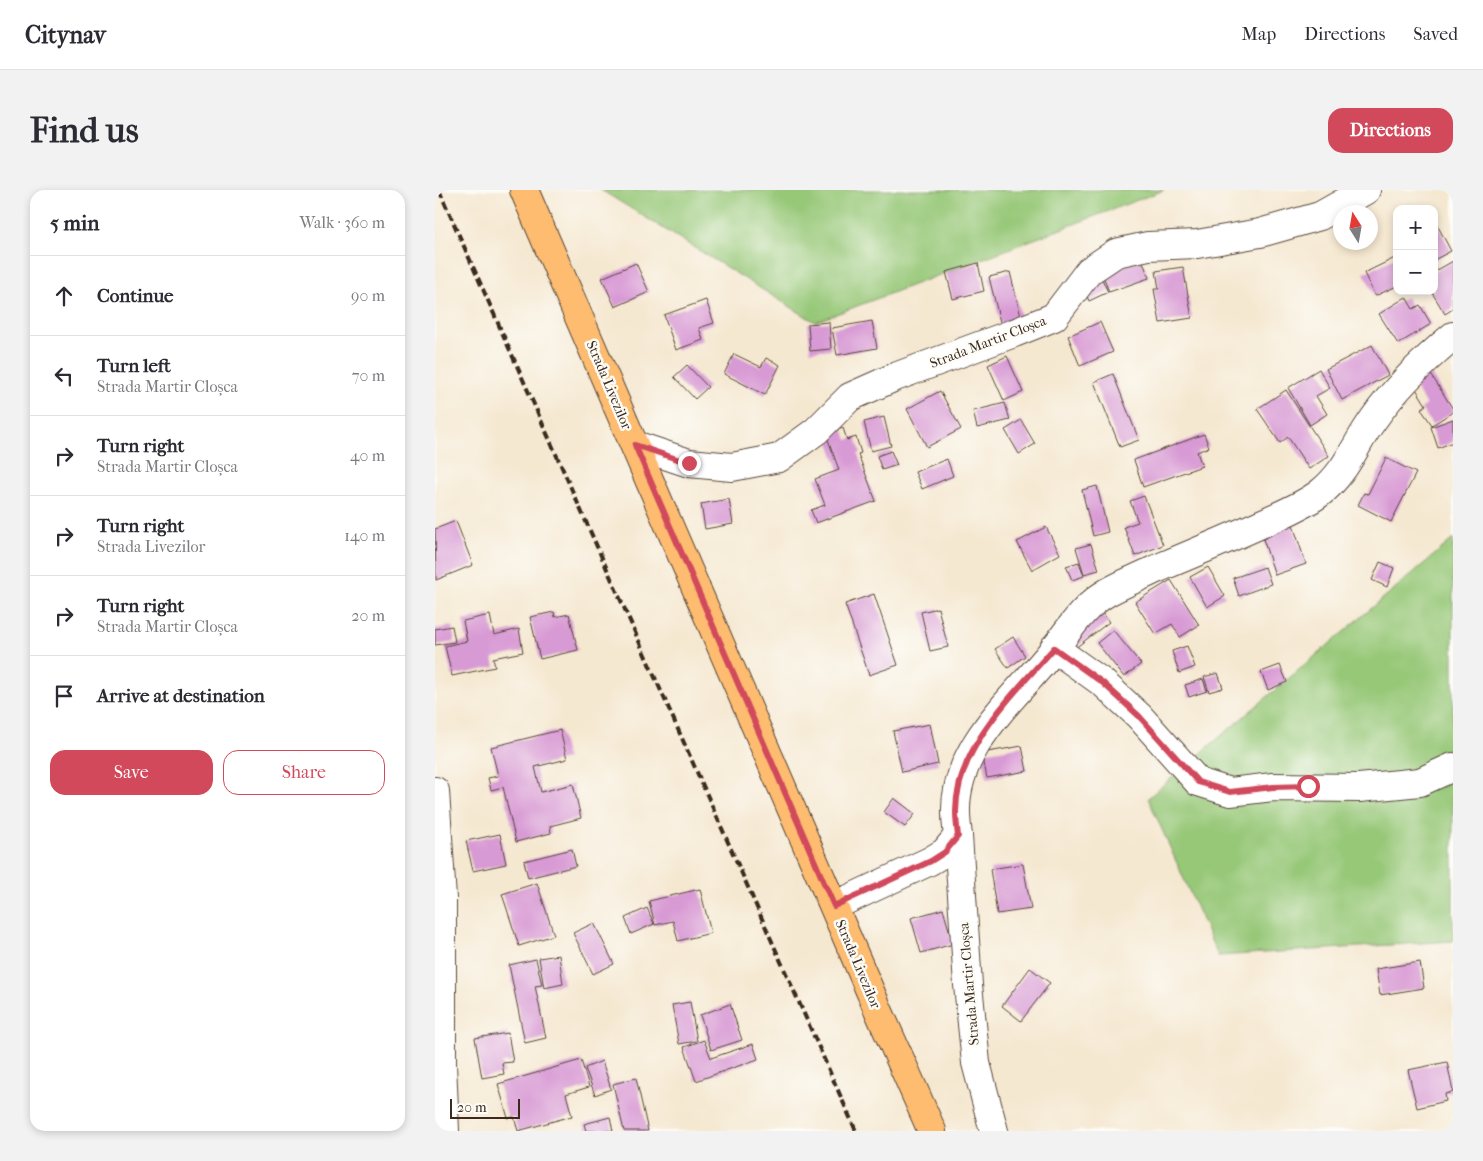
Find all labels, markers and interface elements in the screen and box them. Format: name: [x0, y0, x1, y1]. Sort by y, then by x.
text: Citynav: [25, 21, 106, 49]
text: Map: [1242, 24, 1276, 45]
text: Directions: [1304, 24, 1385, 45]
text: Saved: [1413, 24, 1458, 45]
button: Directions: [1328, 108, 1453, 153]
text: Find us: [30, 110, 139, 151]
north arrow: [1333, 205, 1378, 250]
map controls: [1393, 205, 1438, 295]
button: +: [1393, 205, 1438, 250]
text: 5 min: [50, 211, 99, 235]
text: Walk · 360 m: [299, 213, 385, 232]
button: −: [1393, 250, 1438, 295]
icon: ahead: [50, 282, 78, 310]
text: Continue: [97, 285, 173, 307]
text: 90 m: [351, 286, 385, 305]
street label: Strada Martir Cloșca: [927, 312, 1049, 372]
street label: Strada Livezilor: [583, 338, 635, 432]
text: Turn left: [97, 355, 171, 377]
icon: left: [50, 362, 78, 390]
text: 70 m: [352, 366, 385, 385]
text: Strada Martir Cloșca: [97, 377, 238, 396]
text: Turn right: [97, 435, 184, 457]
icon: right: [50, 442, 78, 470]
text: 40 m: [350, 446, 385, 465]
route end: [678, 452, 701, 475]
text: Strada Martir Cloșca: [97, 457, 238, 476]
text: Turn right: [97, 515, 184, 537]
icon: right: [50, 522, 78, 550]
text: 140 m: [344, 526, 385, 545]
text: Strada Livezilor: [97, 537, 205, 556]
text: Turn right: [97, 595, 184, 617]
icon: right: [50, 602, 78, 630]
text: 20 m: [351, 606, 385, 625]
text: Strada Martir Cloșca: [97, 617, 238, 636]
icon: arrive: [50, 682, 78, 710]
text: Arrive at destination: [97, 685, 265, 707]
button: Save: [50, 750, 213, 795]
button: Share: [223, 750, 385, 795]
route start: [1297, 775, 1320, 798]
street label: Strada Livezilor: [832, 917, 884, 1011]
street label: Strada Martir Cloșca: [955, 921, 983, 1046]
scale bar: [450, 1096, 520, 1119]
text: 20 m: [457, 1099, 487, 1116]

